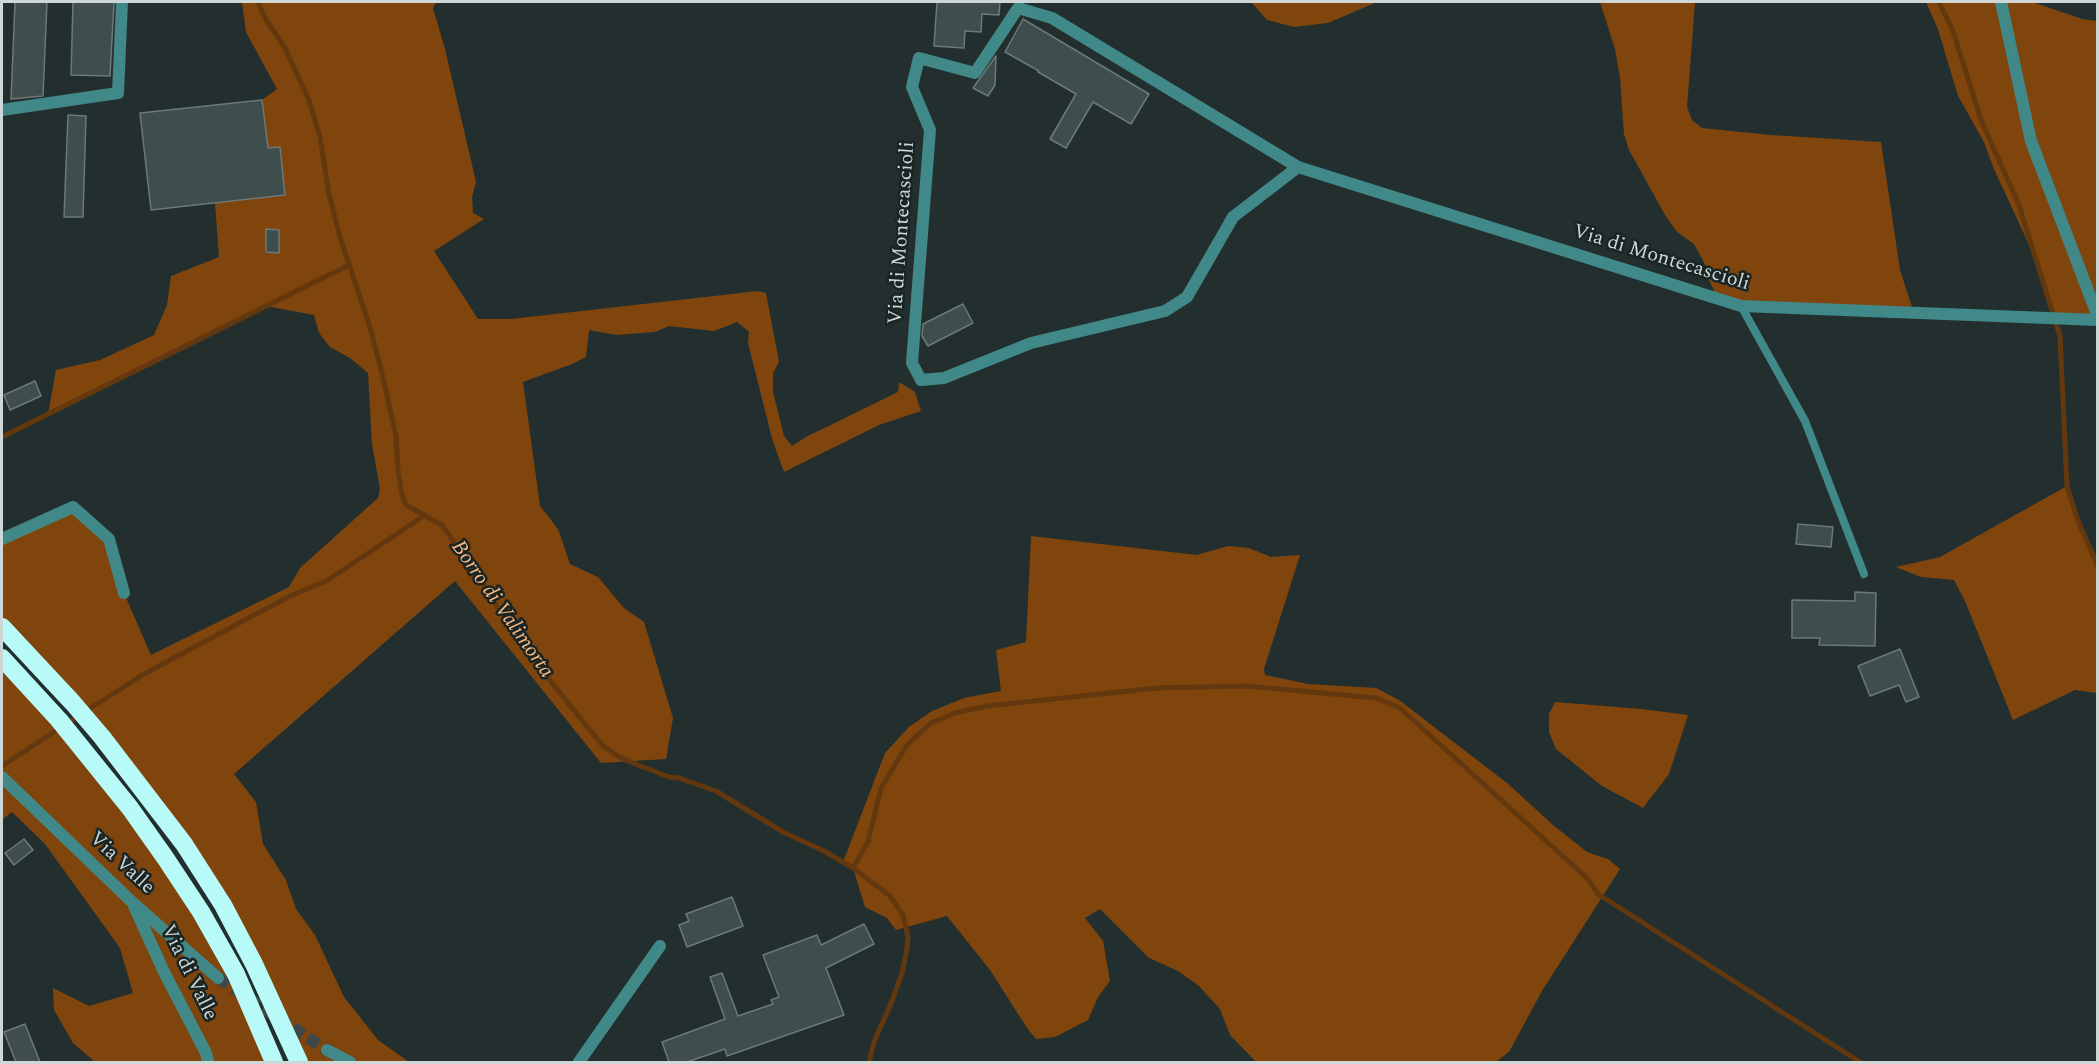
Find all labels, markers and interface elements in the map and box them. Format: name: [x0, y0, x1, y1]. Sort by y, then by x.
street label: Via di Montecascioli: [885, 141, 921, 325]
street label: Via di Montecascioli: [1570, 221, 1752, 297]
water label: Borro di Valimorta: [444, 537, 558, 683]
street label: Via Valle: [83, 828, 159, 900]
street label: Via di Valle: [155, 921, 221, 1025]

